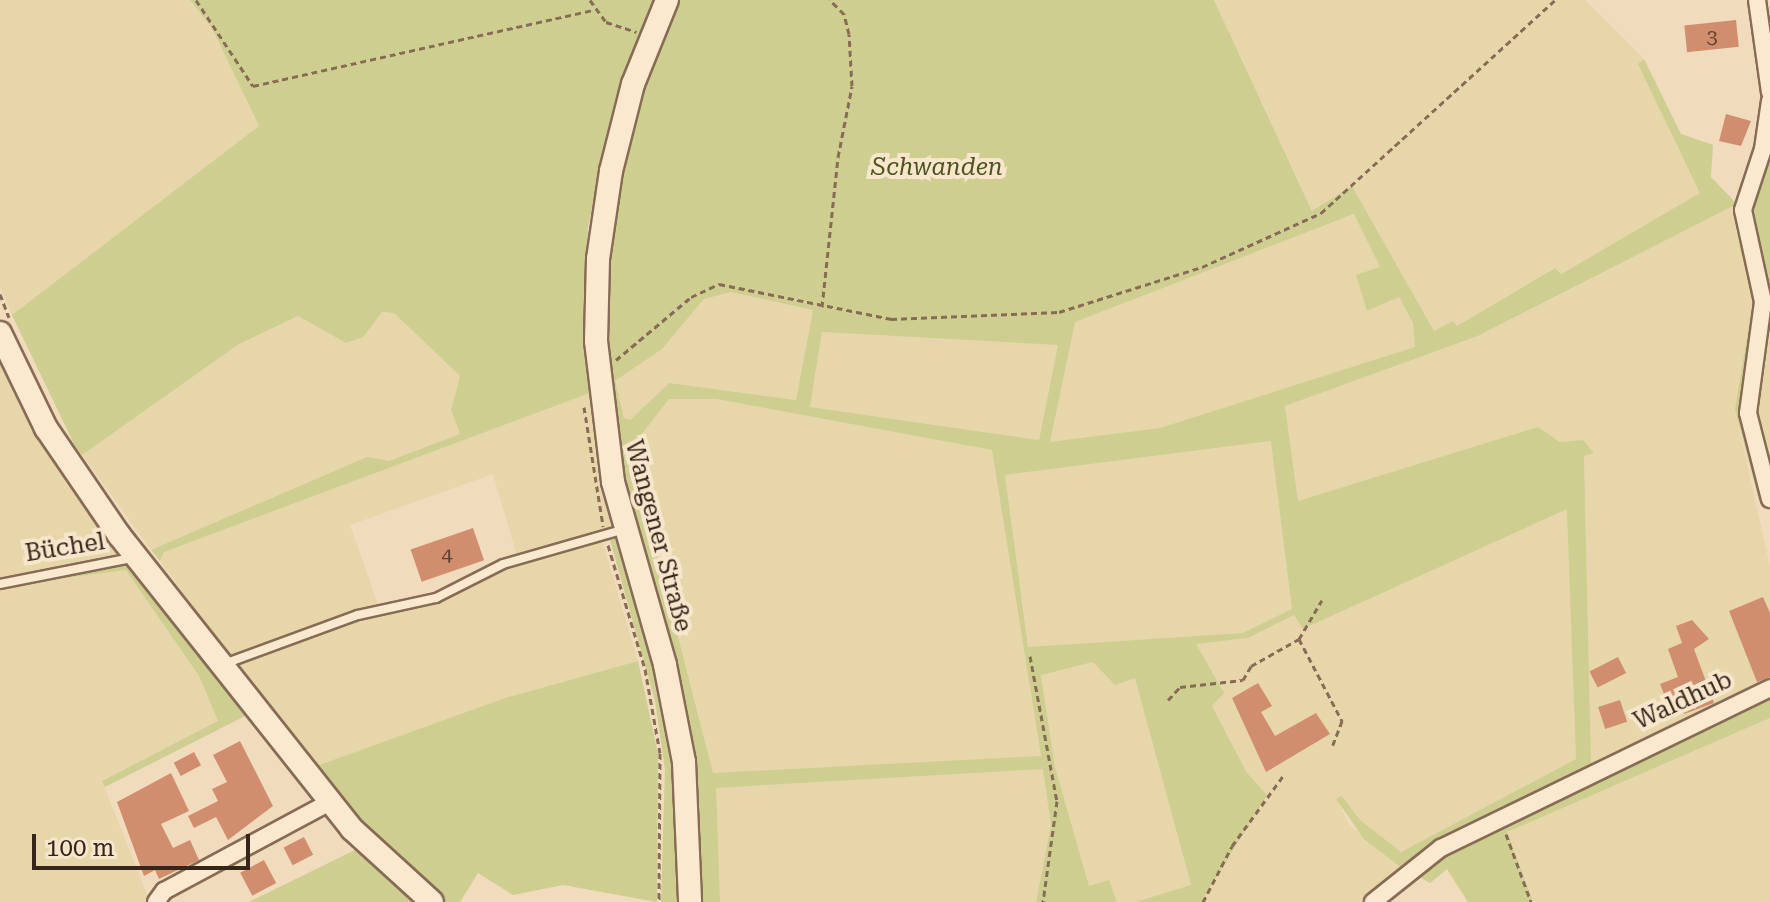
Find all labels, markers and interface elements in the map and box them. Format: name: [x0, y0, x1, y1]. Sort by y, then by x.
house number: 3: [1706, 24, 1718, 48]
park label: Schwanden: [871, 154, 1003, 182]
street label: Wangener Straße: [619, 437, 697, 635]
street label: Büchel: [23, 528, 107, 568]
house number: 4: [441, 542, 453, 566]
street label: Waldhub: [1629, 666, 1737, 736]
scale bar: [36, 818, 254, 868]
text: 100 m: [46, 834, 114, 862]

